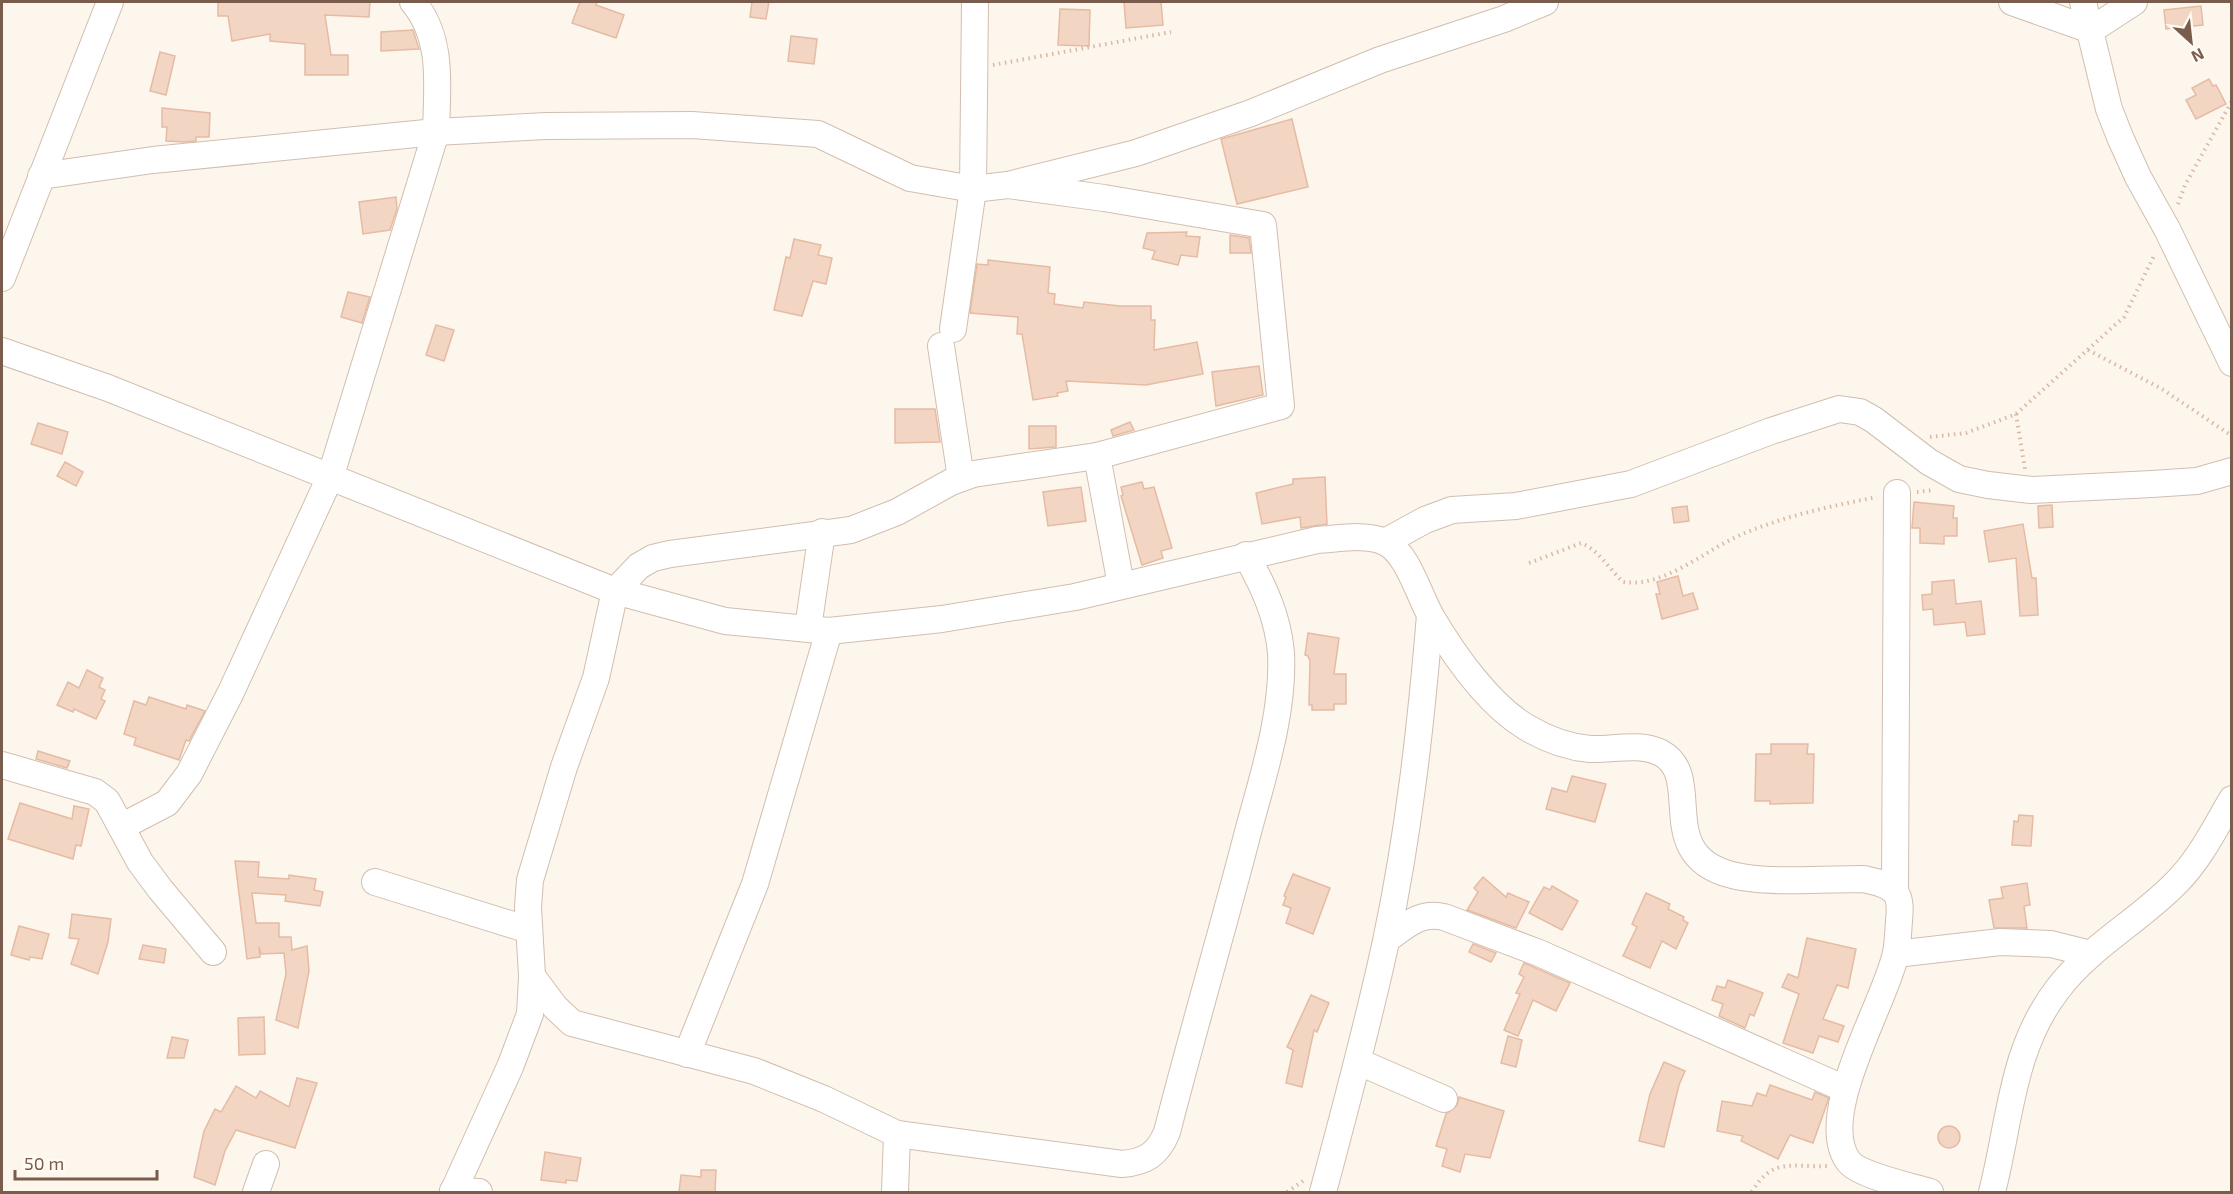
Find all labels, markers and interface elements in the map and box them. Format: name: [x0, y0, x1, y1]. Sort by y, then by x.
north arrow: [2161, 12, 2221, 72]
text: N: [2189, 45, 2208, 67]
scale bar: [15, 1143, 158, 1181]
text: 50 m: [24, 1152, 64, 1174]

